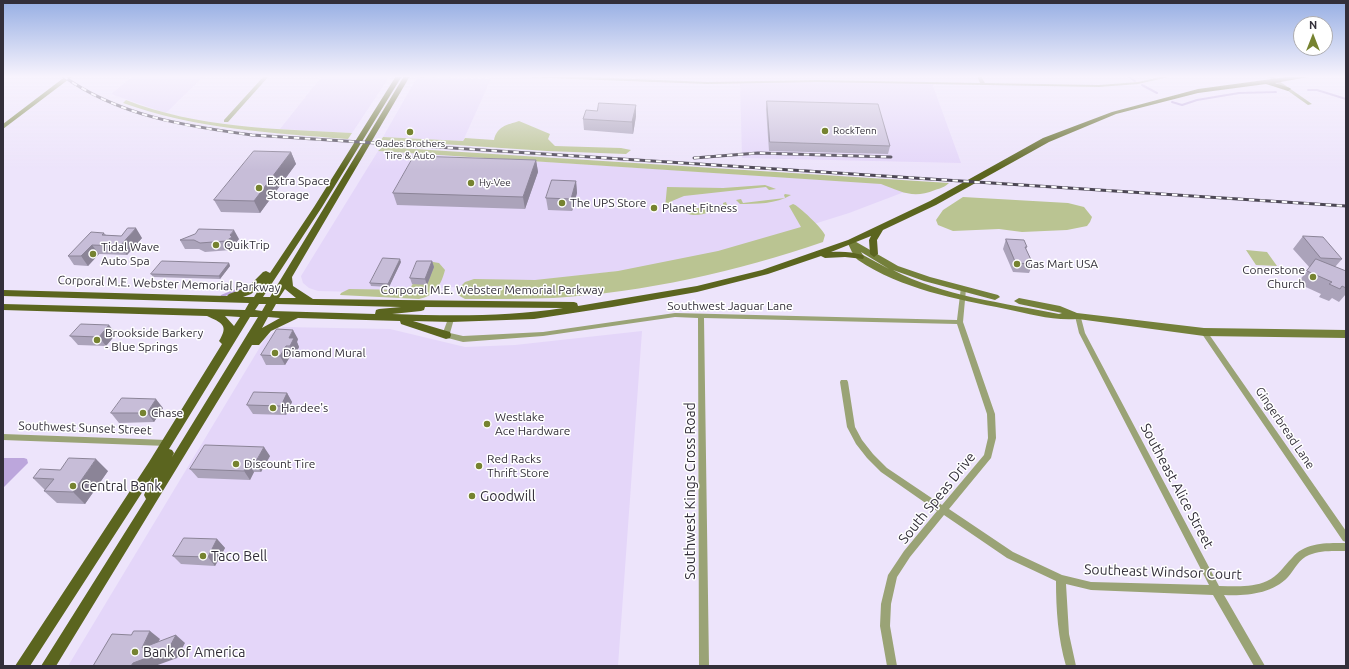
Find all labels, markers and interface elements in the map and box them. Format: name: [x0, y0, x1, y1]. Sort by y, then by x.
north arrow: [1293, 16, 1333, 56]
text: N: [1309, 19, 1317, 31]
place label: RockTenn: [833, 125, 877, 137]
marker: RockTenn: [820, 126, 830, 136]
marker: Oades Brothers Tire & Auto: [405, 127, 415, 137]
place label: Oades Brothers Tire & Auto: [375, 138, 445, 162]
place label: Extra Space Storage: [267, 174, 330, 202]
place label: Hy-Vee: [479, 177, 511, 189]
marker: Hy-Vee: [466, 178, 476, 188]
marker: Extra Space Storage: [254, 183, 264, 193]
place label: The UPS Store: [570, 196, 646, 210]
marker: The UPS Store: [557, 198, 567, 208]
place label: Planet Fitness: [662, 201, 737, 215]
marker: Planet Fitness: [649, 203, 659, 213]
place label: QuikTrip: [224, 238, 270, 252]
place label: Tidal Wave Auto Spa: [101, 240, 159, 268]
marker: QuikTrip: [211, 240, 221, 250]
marker: Tidal Wave Auto Spa: [88, 249, 98, 259]
place label: Gas Mart USA: [1025, 257, 1098, 271]
marker: Gas Mart USA: [1012, 259, 1022, 269]
place label: Conerstone Church: [1242, 263, 1305, 291]
marker: Conerstone Church: [1308, 272, 1318, 282]
street label: Corporal M.E. Webster Memorial Parkway: [57, 273, 281, 295]
street label: Corporal M.E. Webster Memorial Parkway: [381, 283, 603, 297]
street label: Southwest Jaguar Lane: [667, 299, 793, 313]
place label: Brookside Barkery - Blue Springs: [105, 326, 203, 354]
marker: Brookside Barkery - Blue Springs: [92, 335, 102, 345]
place label: Diamond Mural: [283, 346, 366, 360]
marker: Diamond Mural: [270, 348, 280, 358]
street label: Gingerbread Lane: [1252, 384, 1318, 472]
place label: Hardee's: [281, 401, 328, 415]
street label: Southwest Kings Cross Road: [682, 402, 698, 580]
marker: Hardee's: [268, 403, 278, 413]
place label: Chase: [151, 406, 183, 420]
marker: Chase: [138, 408, 148, 418]
place label: Westlake Ace Hardware: [495, 410, 570, 438]
street label: Southwest Sunset Street: [18, 418, 152, 438]
marker: Westlake Ace Hardware: [482, 419, 492, 429]
street label: Southeast Alice Street: [1137, 421, 1217, 551]
street label: South Speas Drive: [895, 449, 979, 547]
place label: Red Racks Thrift Store: [487, 452, 549, 480]
place label: Discount Tire: [244, 457, 315, 471]
marker: Discount Tire: [231, 459, 241, 469]
marker: Red Racks Thrift Store: [474, 461, 484, 471]
place label: Central Bank: [81, 478, 161, 494]
marker: Central Bank: [68, 481, 78, 491]
place label: Goodwill: [480, 488, 535, 504]
marker: Goodwill: [467, 491, 477, 501]
place label: Taco Bell: [211, 548, 267, 564]
marker: Taco Bell: [198, 551, 208, 561]
street label: Southeast Windsor Court: [1084, 561, 1242, 583]
place label: Bank of America: [143, 644, 245, 660]
marker: Bank of America: [130, 647, 140, 657]

